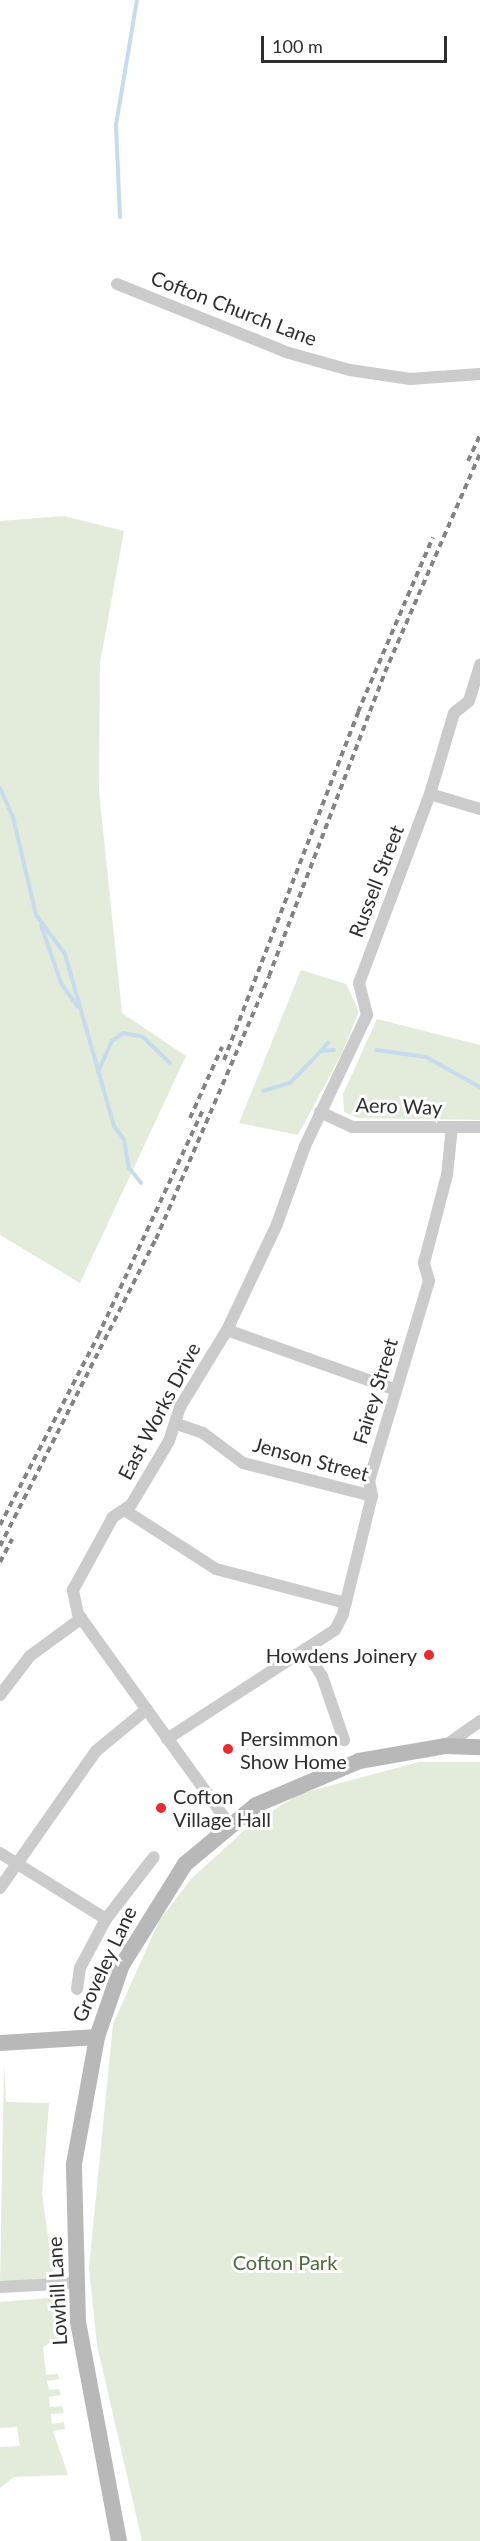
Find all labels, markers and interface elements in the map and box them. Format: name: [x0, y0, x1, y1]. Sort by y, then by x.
scale bar: [264, 24, 450, 62]
text: 100 m: [272, 35, 323, 57]
street label: Cofton Church Lane: [148, 265, 320, 351]
street label: Russell Street: [344, 821, 408, 941]
street label: Aero Way: [355, 1092, 443, 1120]
street label: Fairey Street: [347, 1335, 403, 1447]
street label: East Works Drive: [113, 1338, 205, 1484]
street label: Jenson Street: [251, 1432, 371, 1486]
place label: Howdens Joinery: [265, 1643, 417, 1667]
marker: Howdens Joinery: [422, 1648, 436, 1662]
place label: Persimmon Show Home: [240, 1726, 347, 1773]
marker: Persimmon Show Home: [221, 1742, 235, 1756]
place label: Cofton Village Hall: [173, 1784, 271, 1831]
marker: Cofton Village Hall: [154, 1801, 168, 1815]
street label: Groveley Lane: [67, 1902, 141, 2026]
street label: Lowhill Lane: [42, 2236, 72, 2346]
park label: Cofton Park: [233, 2250, 337, 2274]

